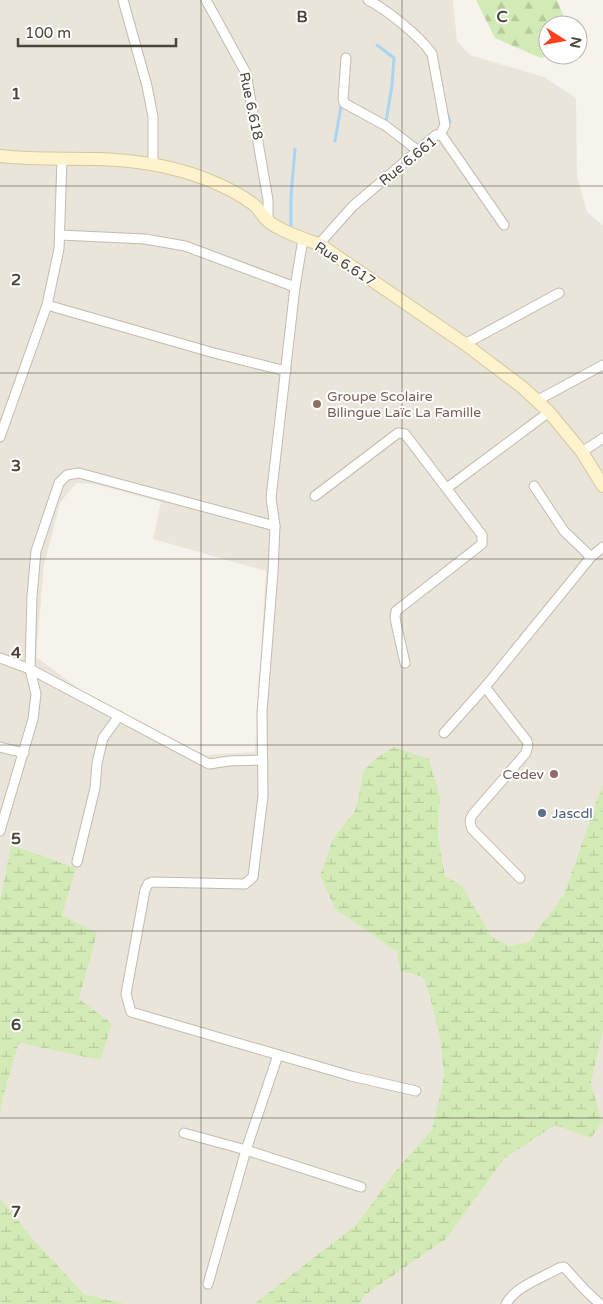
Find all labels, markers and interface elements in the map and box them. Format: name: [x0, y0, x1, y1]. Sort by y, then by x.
text: B: [296, 7, 308, 27]
text: C: [496, 7, 508, 27]
scale bar: [18, 15, 175, 47]
north arrow: [538, 15, 588, 65]
text: 100 m: [25, 24, 71, 42]
text: N: [566, 35, 585, 50]
street label: Rue 6.618: [236, 71, 267, 142]
text: 1: [11, 84, 21, 104]
street label: Rue 6.661: [376, 133, 440, 189]
street label: Rue 6.617: [311, 238, 379, 290]
text: 2: [11, 270, 21, 290]
place label: Groupe Scolaire Bilingue Laïc La Famille: [327, 388, 481, 421]
marker: Groupe Scolaire Bilingue Laïc La Famille: [311, 398, 323, 410]
text: 3: [11, 456, 21, 476]
text: 4: [11, 643, 21, 663]
place label: Cedev: [502, 766, 545, 783]
marker: Cedev: [548, 768, 560, 780]
place label: Jascdl: [552, 805, 593, 822]
marker: Jascdl: [536, 807, 548, 819]
text: 5: [11, 829, 21, 849]
text: 6: [11, 1015, 21, 1035]
text: 7: [11, 1202, 21, 1222]

